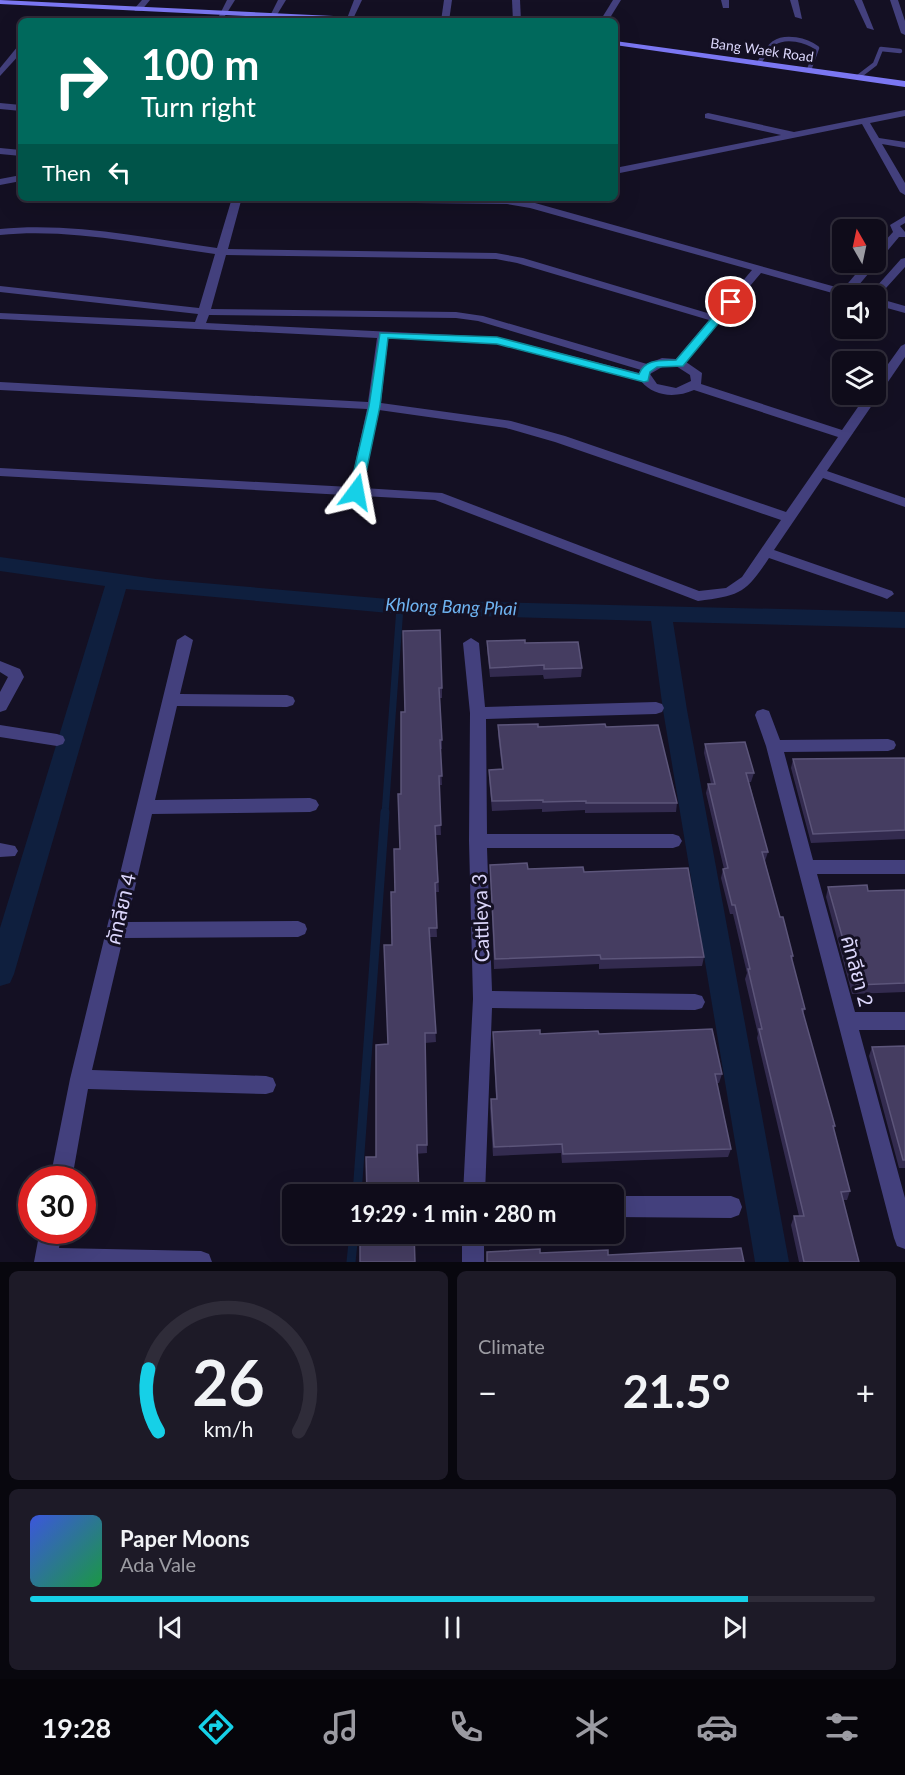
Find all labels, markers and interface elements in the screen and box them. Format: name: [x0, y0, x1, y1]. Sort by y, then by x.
street label: Bang Waek Road: [709, 34, 815, 65]
text: 100 m: [141, 39, 259, 89]
icon: right: [42, 42, 120, 120]
text: Turn right: [141, 90, 256, 123]
icon: left: [103, 156, 136, 189]
text: Then: [42, 159, 91, 186]
north arrow: [832, 219, 886, 273]
map controls: [832, 219, 886, 405]
pin: [705, 276, 756, 327]
icon: arrive: [714, 285, 747, 318]
button: sound: [832, 285, 886, 339]
button: layers: [832, 351, 886, 405]
position arrow: [324, 460, 388, 524]
water label: Khlong Bang Phai: [385, 593, 517, 619]
street label: คัทลียา 4: [100, 870, 140, 947]
street label: Cattleya 3: [466, 873, 494, 963]
street label: คัทลียา 2: [837, 933, 879, 1009]
speed limit sign: 30: [18, 1166, 96, 1244]
text: 19:29 · 1 min · 280 m: [350, 1200, 556, 1227]
text: Climate: [478, 1334, 545, 1358]
text: 26: [192, 1344, 265, 1419]
text: 21.5°: [623, 1364, 730, 1418]
text: −: [478, 1372, 497, 1412]
text: +: [856, 1372, 875, 1412]
text: km/h: [203, 1417, 254, 1443]
text: Paper Moons: [120, 1525, 250, 1552]
text: Ada Vale: [120, 1552, 196, 1576]
icon: previous: [154, 1611, 187, 1644]
icon: pause: [436, 1611, 469, 1644]
icon: next: [718, 1611, 751, 1644]
icon: directions: [195, 1706, 237, 1748]
icon: music: [320, 1706, 362, 1748]
icon: phone: [445, 1706, 487, 1748]
icon: climate: [571, 1706, 613, 1748]
icon: car: [696, 1706, 738, 1748]
icon: filters: [821, 1706, 863, 1748]
text: 19:28: [42, 1711, 111, 1744]

